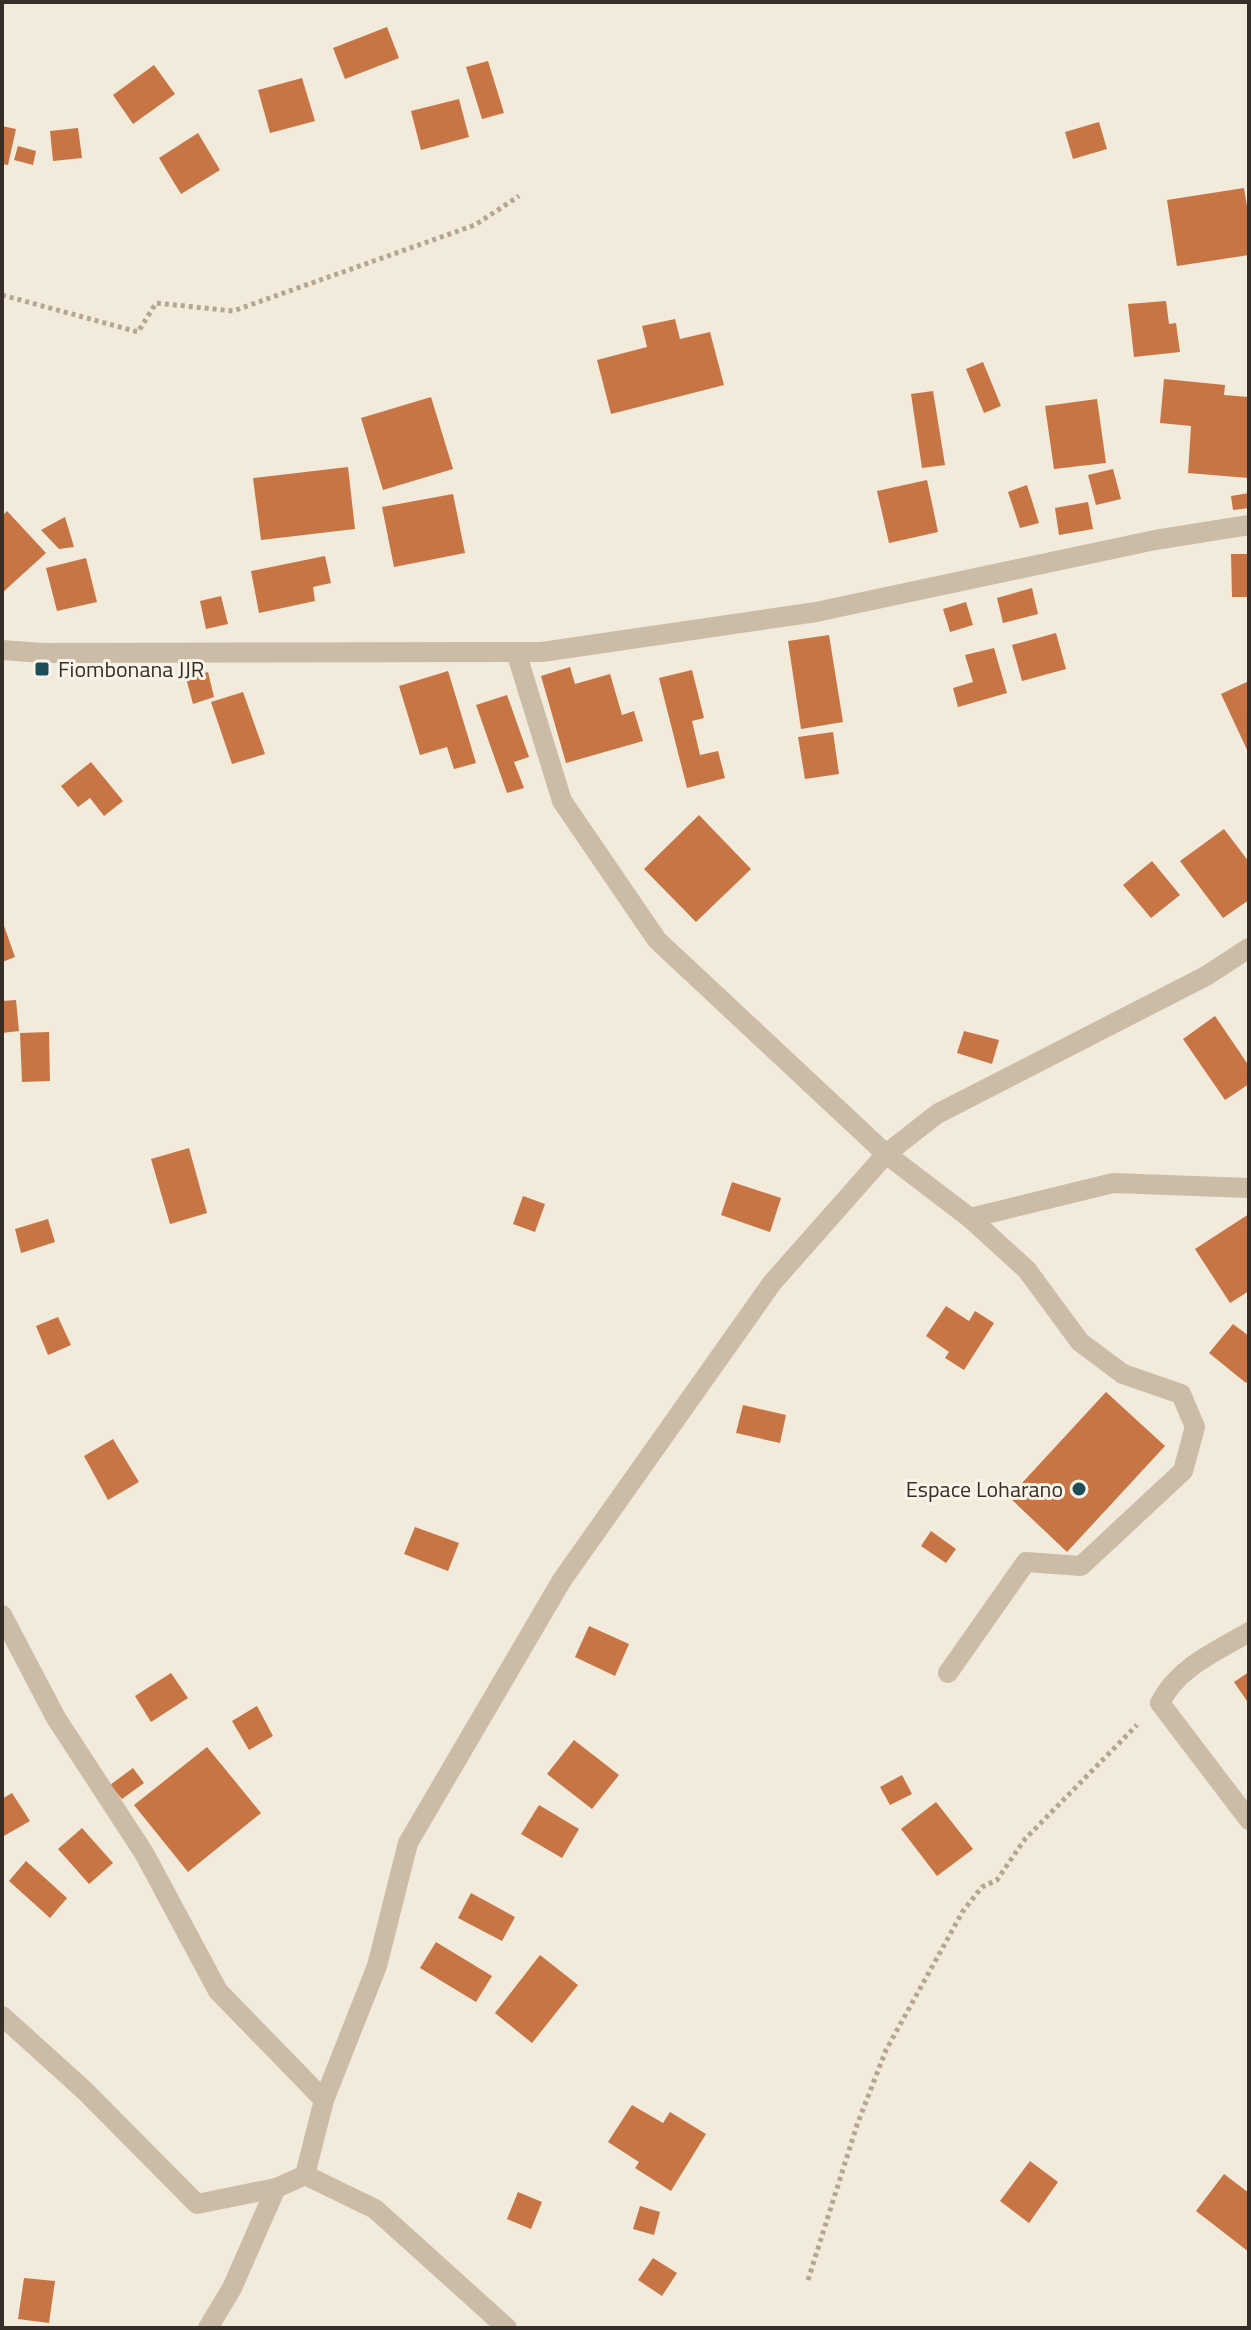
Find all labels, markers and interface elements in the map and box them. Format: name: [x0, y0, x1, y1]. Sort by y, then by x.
place label: Fiombonana JJR: [58, 652, 204, 686]
marker: Fiombonana JJR: [33, 660, 51, 678]
place label: Espace Loharano: [906, 1472, 1063, 1506]
marker: Espace Loharano: [1070, 1480, 1088, 1498]

